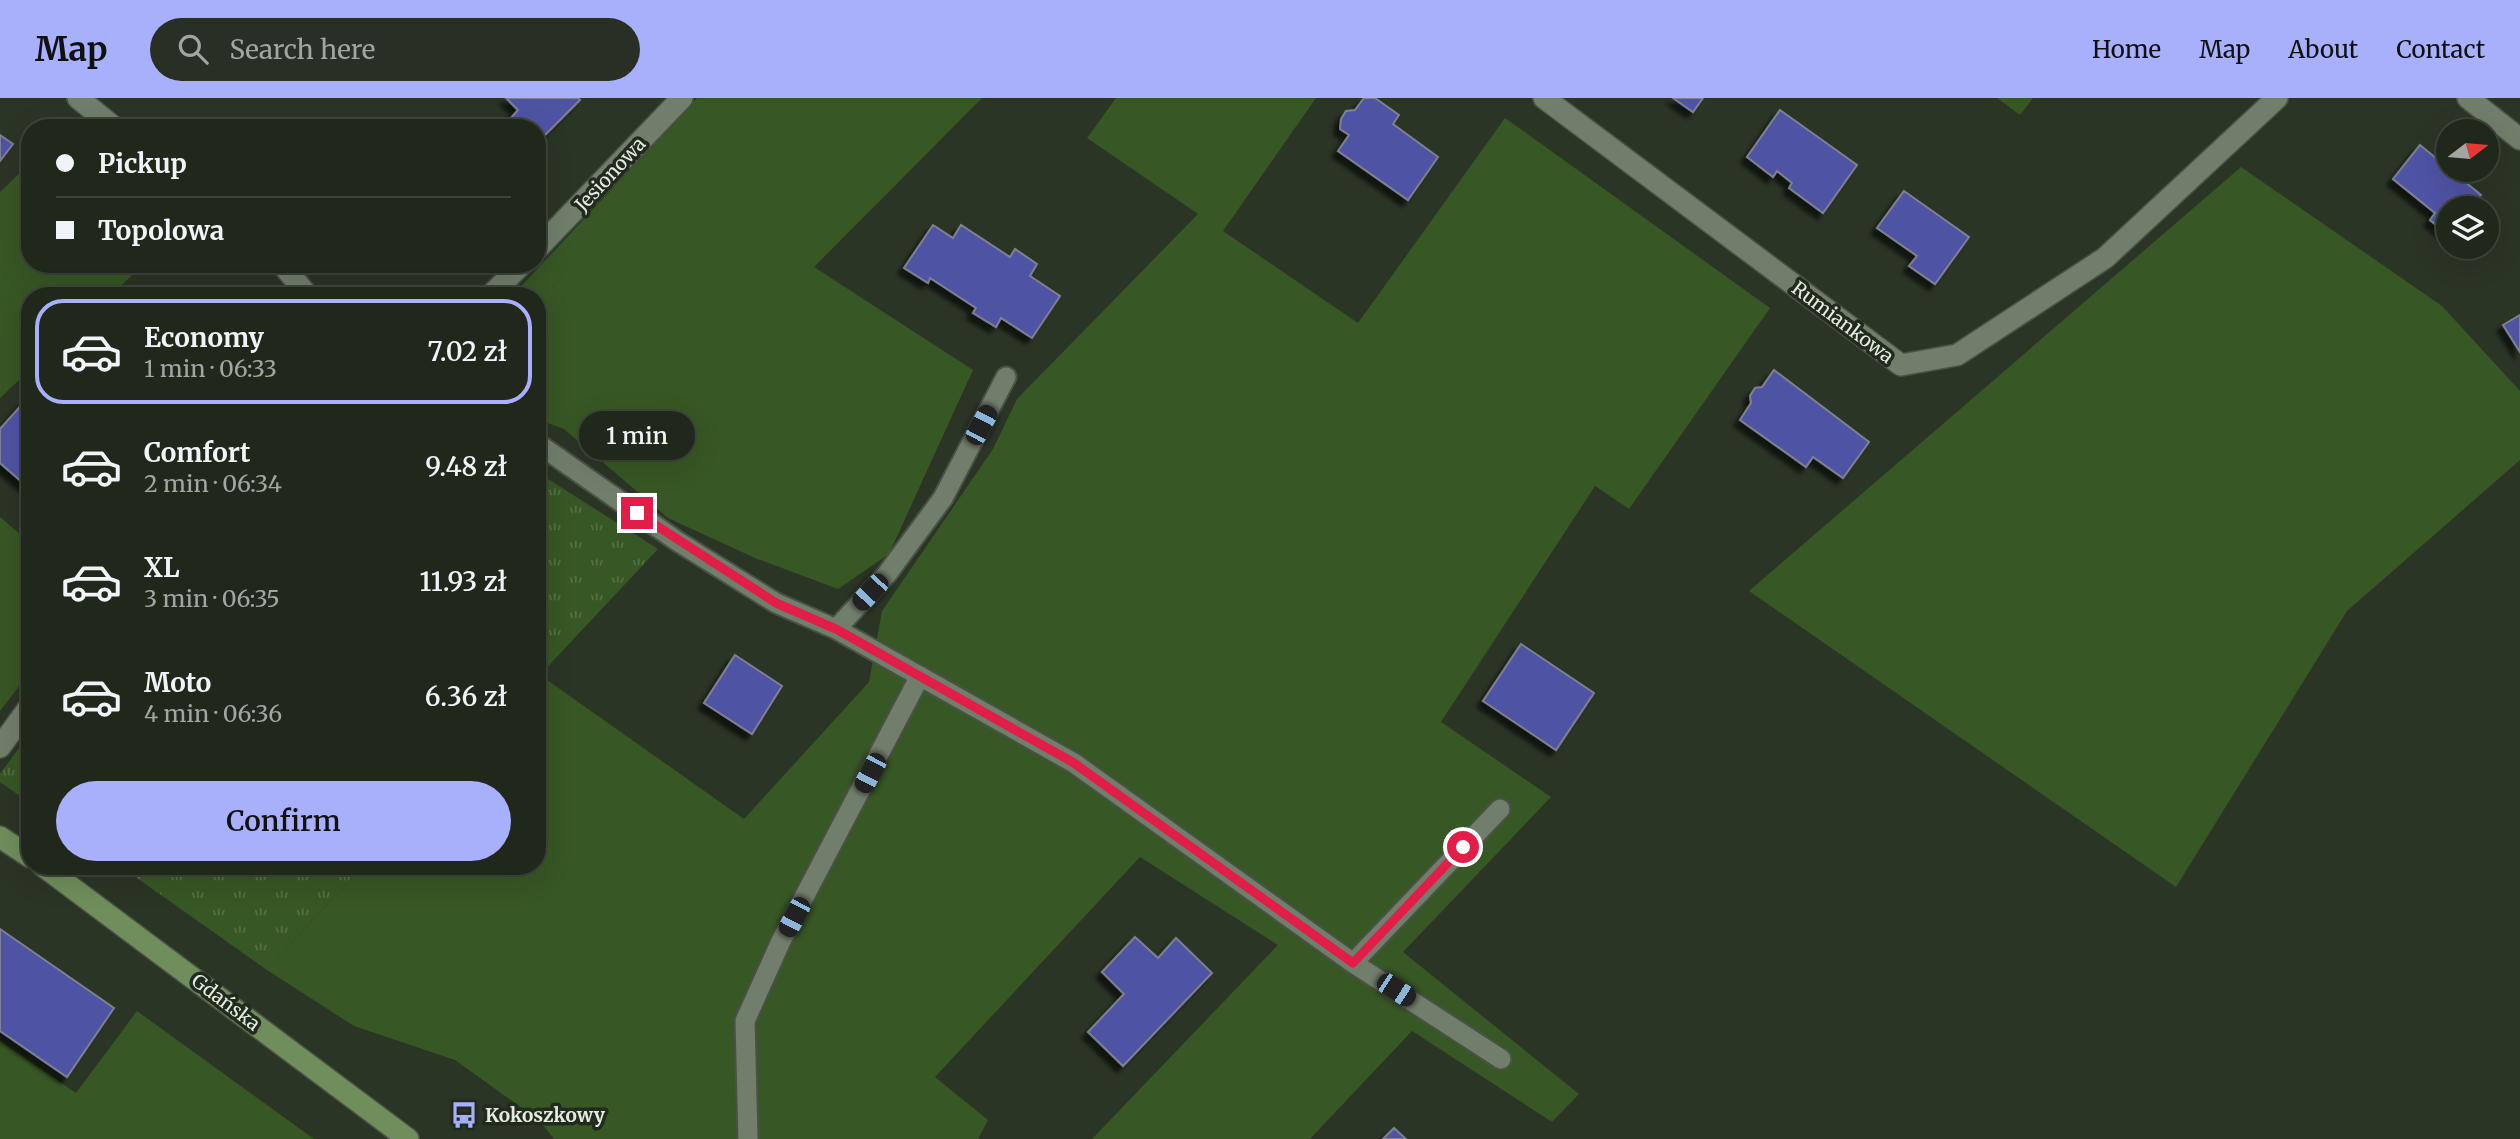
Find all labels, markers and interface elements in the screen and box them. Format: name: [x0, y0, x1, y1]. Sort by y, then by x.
search box: [150, 18, 640, 81]
text: Map: [35, 29, 108, 70]
icon: search: [174, 30, 212, 68]
text: Search here: [230, 33, 375, 66]
text: Home: [2092, 34, 2161, 65]
text: Map: [2199, 34, 2250, 65]
text: About: [2288, 34, 2358, 65]
text: Contact: [2396, 34, 2485, 65]
north arrow: [2436, 119, 2499, 182]
map controls: [2436, 119, 2499, 259]
street label: Jesionowa: [569, 132, 650, 217]
text: Pickup: [98, 147, 187, 180]
button: layers: [2436, 196, 2499, 259]
text: Topolowa: [98, 214, 224, 247]
street label: Rumiankowa: [1787, 276, 1899, 368]
icon: car: [60, 320, 123, 383]
text: Economy: [144, 321, 264, 354]
text: 7.02 zł: [428, 335, 507, 368]
text: 1 min · 06:33: [144, 354, 277, 383]
car: [962, 402, 1001, 448]
callout: 1 min: [579, 412, 695, 460]
text: 1 min: [606, 421, 668, 450]
icon: car: [60, 435, 123, 498]
text: Comfort: [144, 436, 250, 469]
text: 9.48 zł: [425, 450, 507, 483]
text: 2 min · 06:34: [144, 469, 282, 498]
route end: [621, 497, 653, 529]
icon: car: [60, 550, 123, 613]
text: XL: [144, 551, 180, 584]
text: 11.93 zł: [420, 565, 507, 598]
car: [848, 569, 893, 615]
text: 3 min · 06:35: [144, 584, 280, 613]
icon: car: [60, 665, 123, 728]
text: Moto: [144, 666, 211, 699]
text: 6.36 zł: [425, 680, 507, 713]
text: 4 min · 06:36: [144, 699, 282, 728]
car: [851, 750, 890, 796]
button: Confirm: [56, 781, 511, 861]
route start: [1447, 831, 1479, 863]
car: [775, 894, 814, 940]
street label: Gdańska: [187, 968, 265, 1036]
car: [1373, 970, 1420, 1010]
bus stop icon: Kokoszkowy: [449, 1100, 479, 1130]
place label: Kokoszkowy: [485, 1103, 606, 1127]

